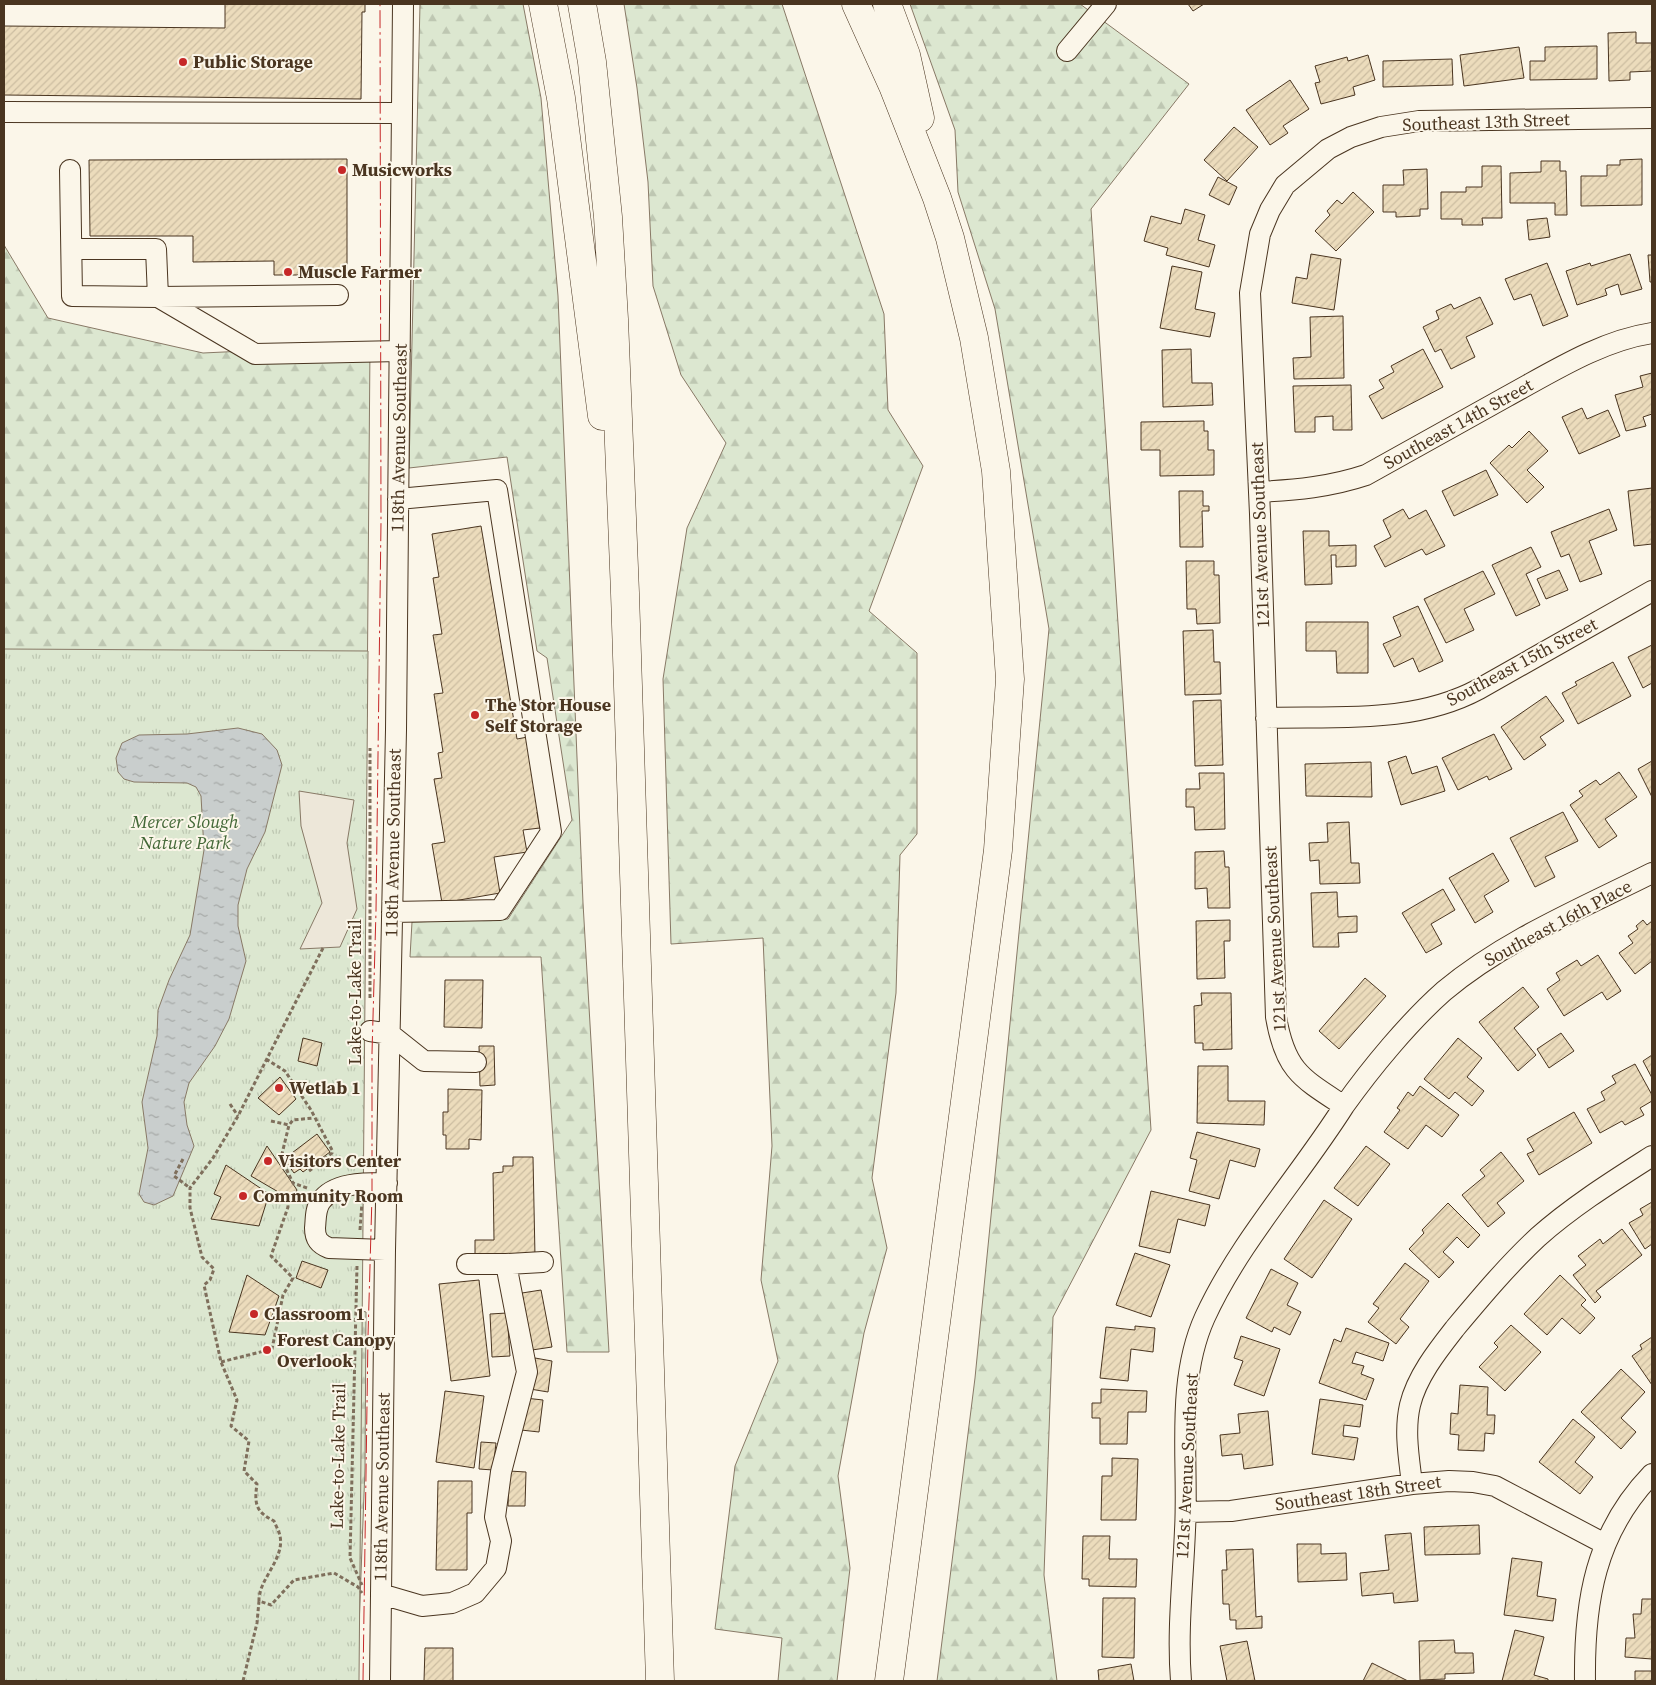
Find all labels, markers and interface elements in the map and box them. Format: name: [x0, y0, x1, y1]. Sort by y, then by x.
place label: Public Storage: [193, 49, 313, 74]
marker: Public Storage: [177, 56, 189, 68]
street label: Southeast 13th Street: [1402, 106, 1570, 137]
place label: Musicworks: [352, 157, 452, 182]
marker: Musicworks: [336, 164, 348, 176]
place label: Muscle Farmer: [298, 259, 423, 284]
marker: Muscle Farmer: [282, 266, 294, 278]
street label: 118th Avenue Southeast: [384, 343, 413, 533]
street label: Southeast 14th Street: [1378, 372, 1537, 475]
street label: 121st Avenue Southeast: [1244, 441, 1275, 628]
street label: Southeast 15th Street: [1442, 611, 1602, 712]
place label: The Stor House Self Storage: [485, 692, 611, 738]
marker: The Stor House Self Storage: [469, 709, 481, 721]
street label: 118th Avenue Southeast: [378, 748, 407, 938]
park label: Mercer Slough Nature Park: [130, 809, 239, 855]
street label: 121st Avenue Southeast: [1257, 845, 1292, 1033]
street label: Southeast 16th Place: [1480, 873, 1636, 972]
street label: Lake-to-Lake Trail: [342, 919, 367, 1065]
place label: Wetlab 1: [289, 1075, 361, 1100]
marker: Wetlab 1: [273, 1082, 285, 1094]
place label: Visitors Center: [278, 1148, 402, 1173]
marker: Visitors Center: [262, 1155, 274, 1167]
place label: Community Room: [253, 1183, 403, 1208]
marker: Community Room: [237, 1190, 249, 1202]
place label: Classroom 1: [264, 1301, 365, 1326]
marker: Classroom 1: [248, 1308, 260, 1320]
place label: Forest Canopy Overlook: [277, 1327, 395, 1373]
marker: Forest Canopy Overlook: [261, 1344, 273, 1356]
street label: 121st Avenue Southeast: [1169, 1372, 1204, 1560]
street label: Lake-to-Lake Trail: [324, 1383, 351, 1529]
street label: 118th Avenue Southeast: [367, 1392, 396, 1582]
street label: Southeast 18th Street: [1273, 1468, 1443, 1517]

